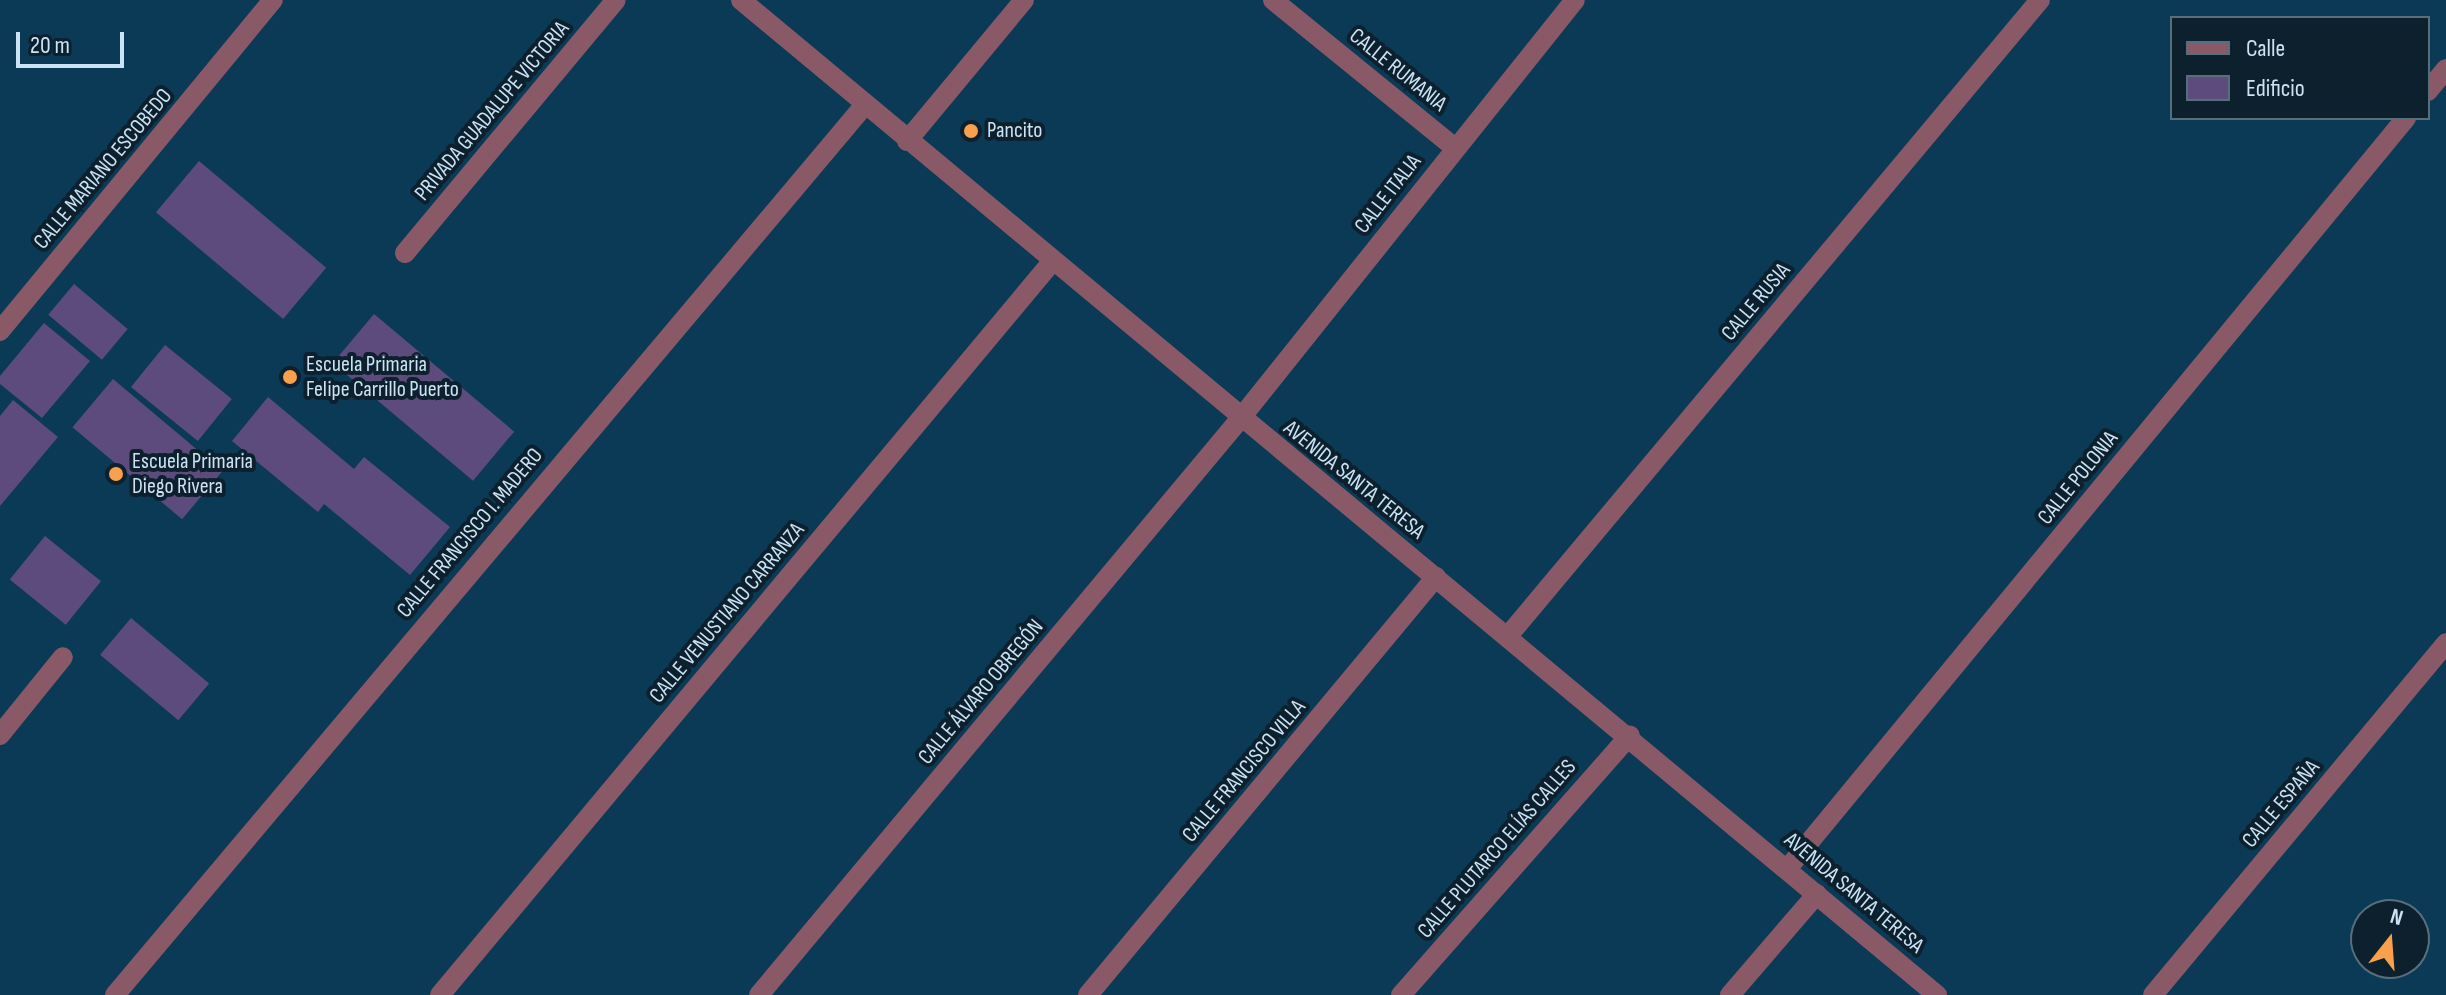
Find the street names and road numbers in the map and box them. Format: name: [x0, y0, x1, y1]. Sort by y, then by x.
street label: PRIVADA GUADALUPE VICTORIA: [409, 16, 575, 206]
street label: CALLE RUMANIA: [1344, 23, 1452, 117]
street label: CALLE MARIANO ESCOBEDO: [28, 83, 178, 255]
street label: CALLE ITALIA: [1349, 149, 1427, 239]
street label: CALLE RUSIA: [1716, 258, 1796, 346]
street label: AVENIDA SANTA TERESA: [1278, 415, 1430, 545]
street label: CALLE POLONIA: [2032, 426, 2124, 530]
street label: CALLE FRANCISCO I. MADERO: [391, 443, 549, 623]
street label: CALLE VENUSTIANO CARRANZA: [644, 518, 810, 708]
street label: CALLE ÁLVARO OBREGÓN: [913, 614, 1049, 770]
street label: CALLE FRANCISCO VILLA: [1177, 694, 1311, 848]
street label: CALLE PLUTARCO ELÍAS CALLES: [1412, 754, 1582, 944]
street label: CALLE ESPAÑA: [2237, 755, 2325, 853]
street label: AVENIDA SANTA TERESA: [1779, 827, 1929, 959]

